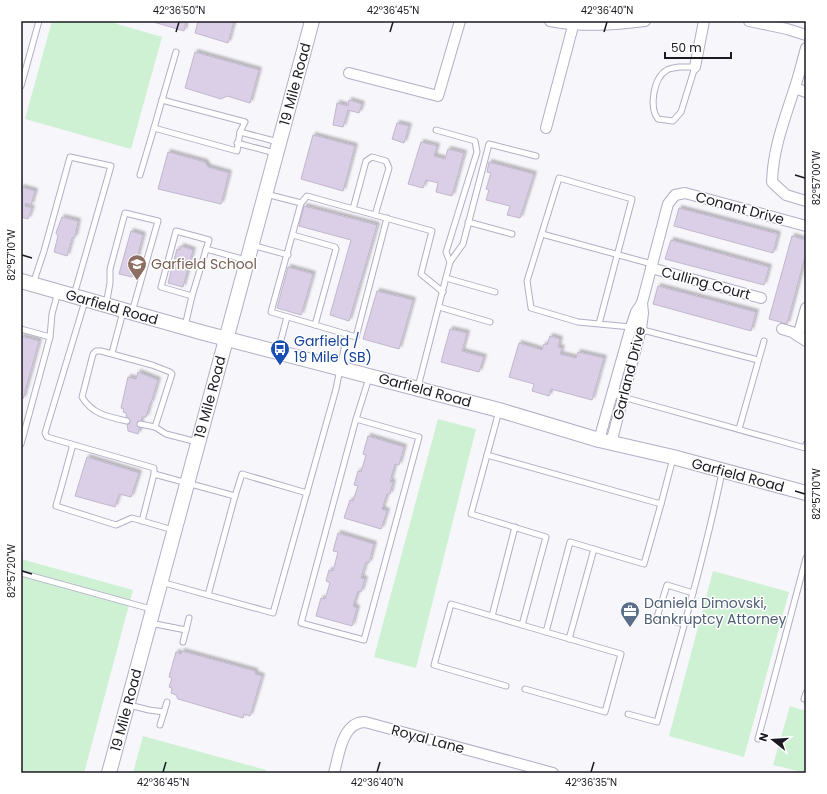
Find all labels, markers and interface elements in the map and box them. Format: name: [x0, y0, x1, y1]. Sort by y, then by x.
text: 42°36'50"N: [153, 3, 205, 18]
text: 42°36'45"N: [367, 3, 419, 18]
text: 42°36'40"N: [581, 3, 633, 18]
scale bar: [665, 34, 731, 60]
text: 50 m: [671, 39, 702, 56]
street label: 19 Mile Road: [274, 40, 316, 128]
text: 82°57'00"W: [809, 150, 824, 205]
street label: Conant Drive: [693, 187, 787, 230]
text: 82°57'10"W: [4, 229, 19, 281]
school or university icon: Garfield School: [126, 253, 148, 281]
place label: Garfield School: [151, 254, 257, 274]
street label: Culling Court: [659, 262, 753, 304]
street label: Garfield Road: [63, 284, 161, 330]
street label: Garland Drive: [608, 324, 650, 422]
place label: Garfield / 19 Mile (SB): [294, 331, 372, 367]
bus stop icon: Garfield / 19 Mile (SB): [269, 338, 291, 366]
street label: 19 Mile Road: [189, 353, 231, 441]
street label: Garfield Road: [376, 368, 474, 412]
street label: Garfield Road: [689, 453, 787, 497]
text: 82°57'10"W: [809, 468, 824, 520]
text: 82°57'20"W: [4, 544, 19, 598]
place label: Daniela Dimovski, Bankruptcy Attorney: [644, 593, 787, 629]
office icon: Daniela Dimovski, Bankruptcy Attorney: [619, 600, 641, 628]
street label: 19 Mile Road: [105, 666, 147, 754]
street label: Royal Lane: [389, 720, 467, 758]
north arrow: [753, 720, 793, 760]
text: N: [755, 731, 772, 743]
text: 42°36'45"N: [137, 775, 189, 790]
text: 42°36'40"N: [351, 775, 403, 790]
text: 42°36'35"N: [565, 775, 617, 790]

